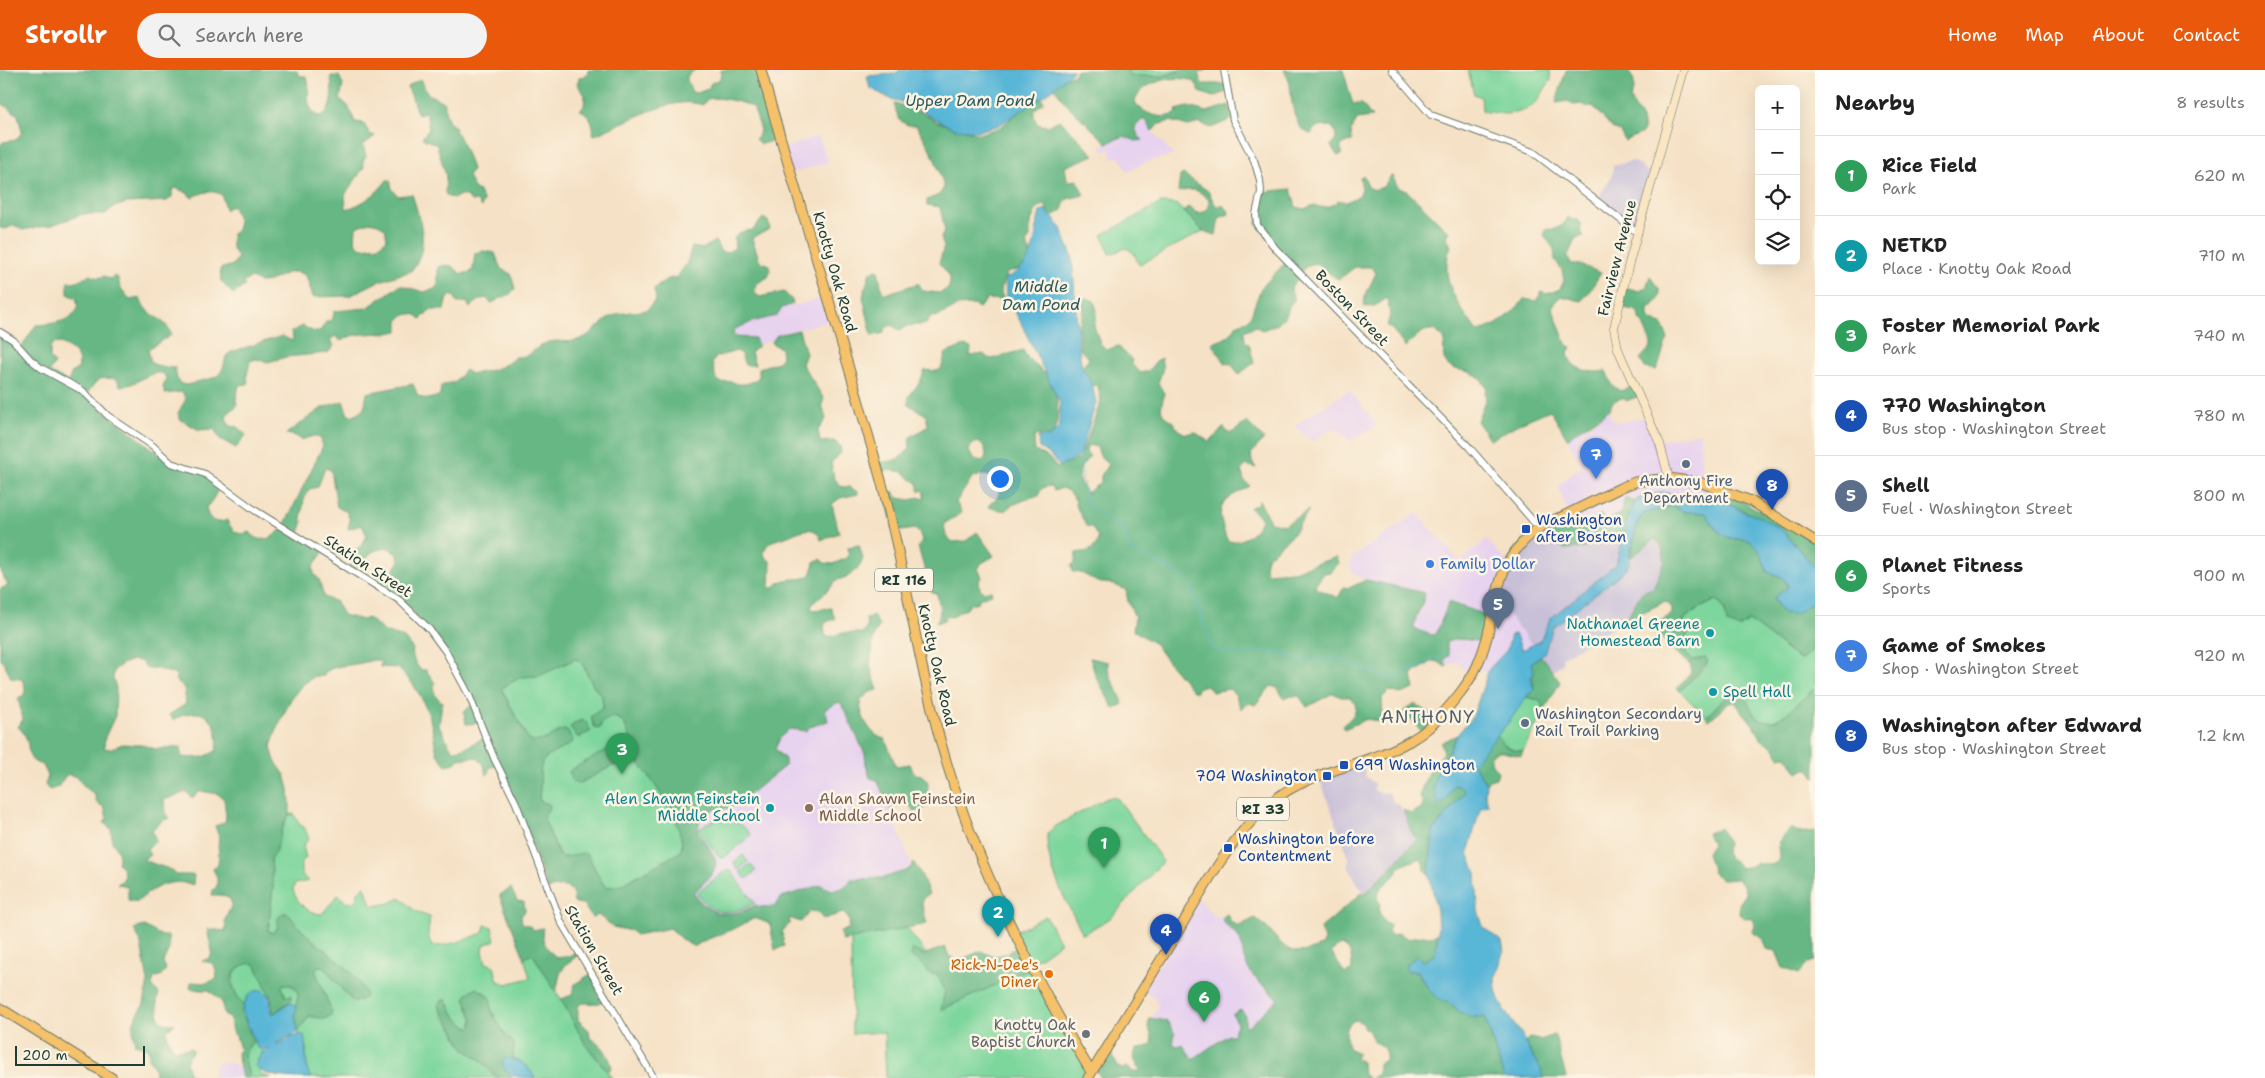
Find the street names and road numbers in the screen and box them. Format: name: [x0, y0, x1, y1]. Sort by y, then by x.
street label: Fairview Avenue: [1593, 198, 1641, 318]
street label: Knotty Oak Road: [808, 209, 862, 335]
street label: Boston Street: [1311, 266, 1393, 350]
street label: Station Street: [320, 530, 416, 602]
road number: RI 116: [875, 568, 933, 592]
street label: Knotty Oak Road: [913, 602, 961, 729]
road number: RI 33: [1237, 798, 1289, 821]
street label: Station Street: [560, 901, 628, 999]

